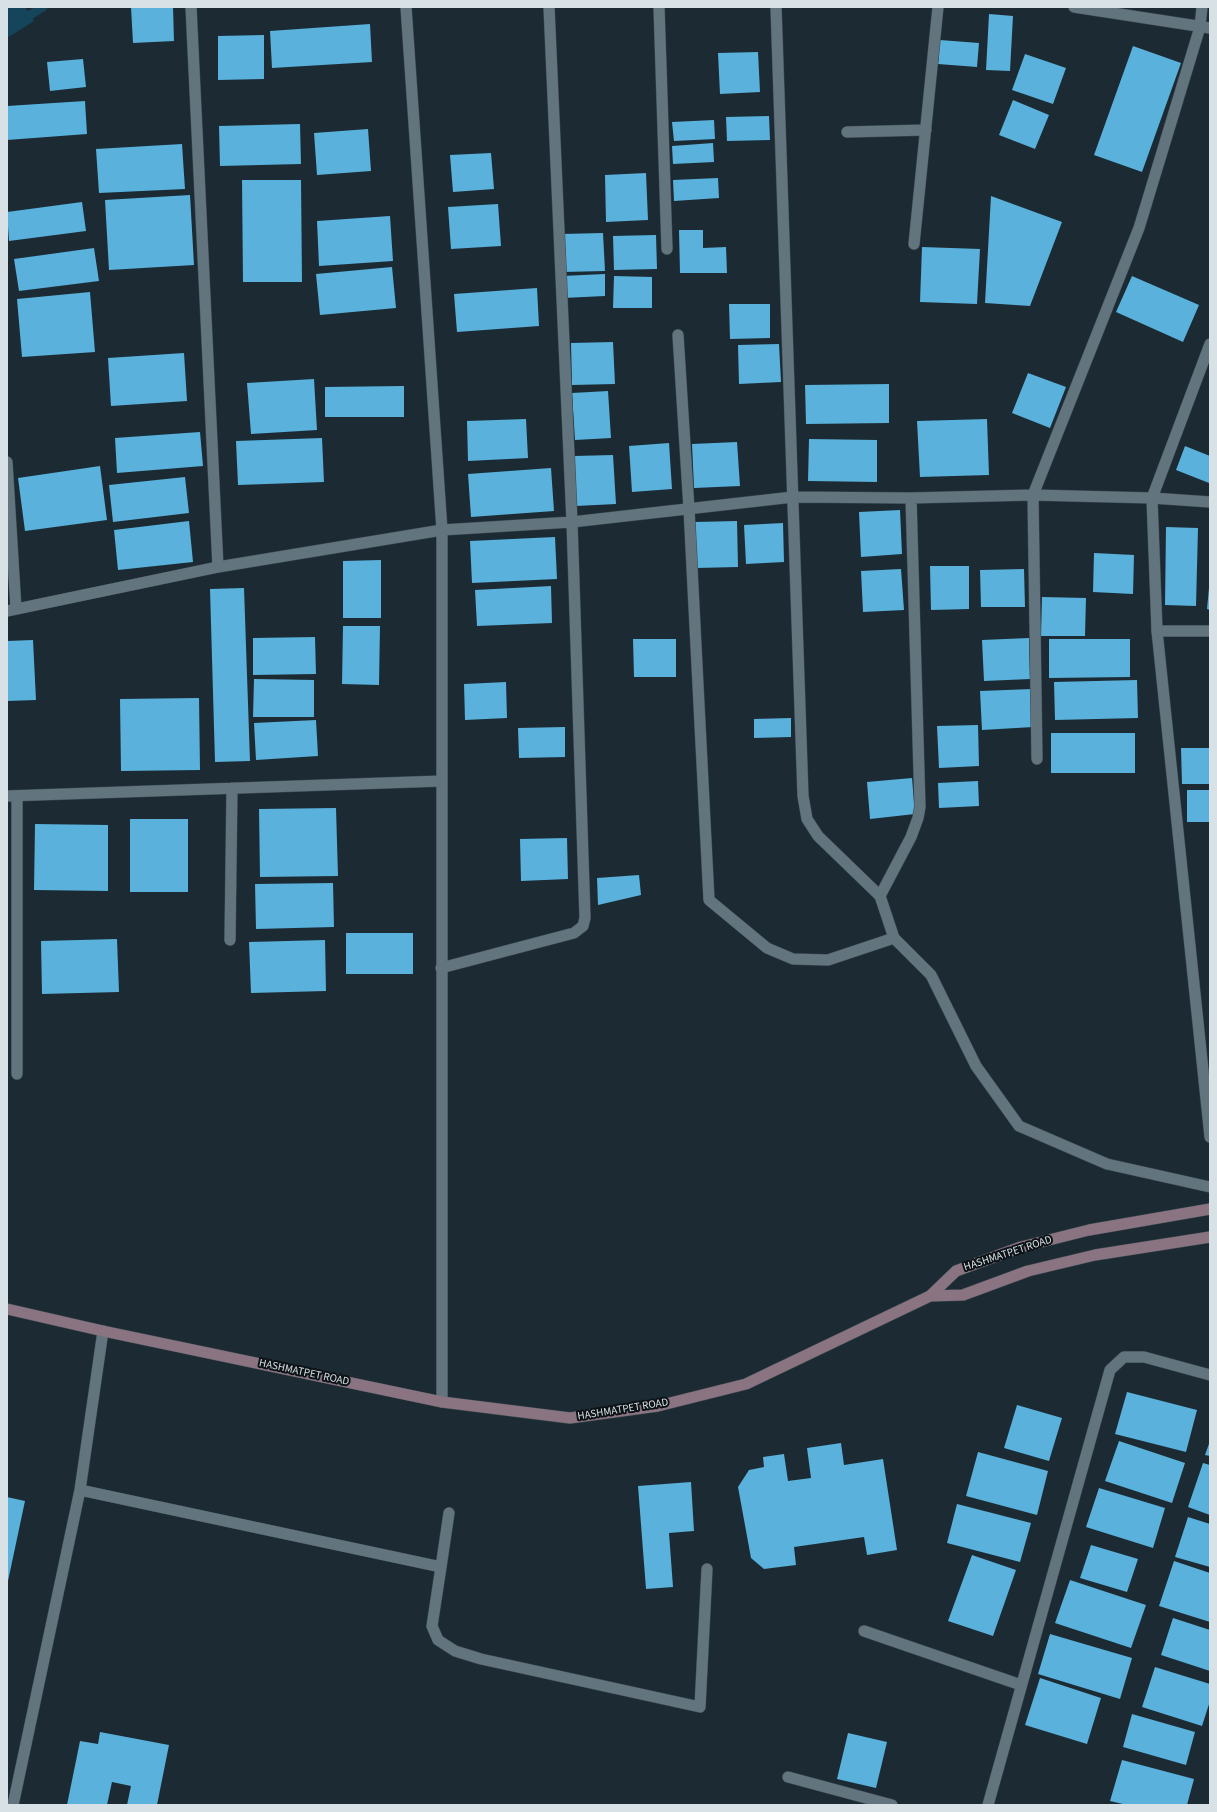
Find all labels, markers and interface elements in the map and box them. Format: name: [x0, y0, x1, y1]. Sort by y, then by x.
street label: HASHMATPET ROAD: [962, 1234, 1054, 1274]
street label: HASHMATPET ROAD: [258, 1357, 350, 1389]
street label: HASHMATPET ROAD: [577, 1396, 669, 1424]

